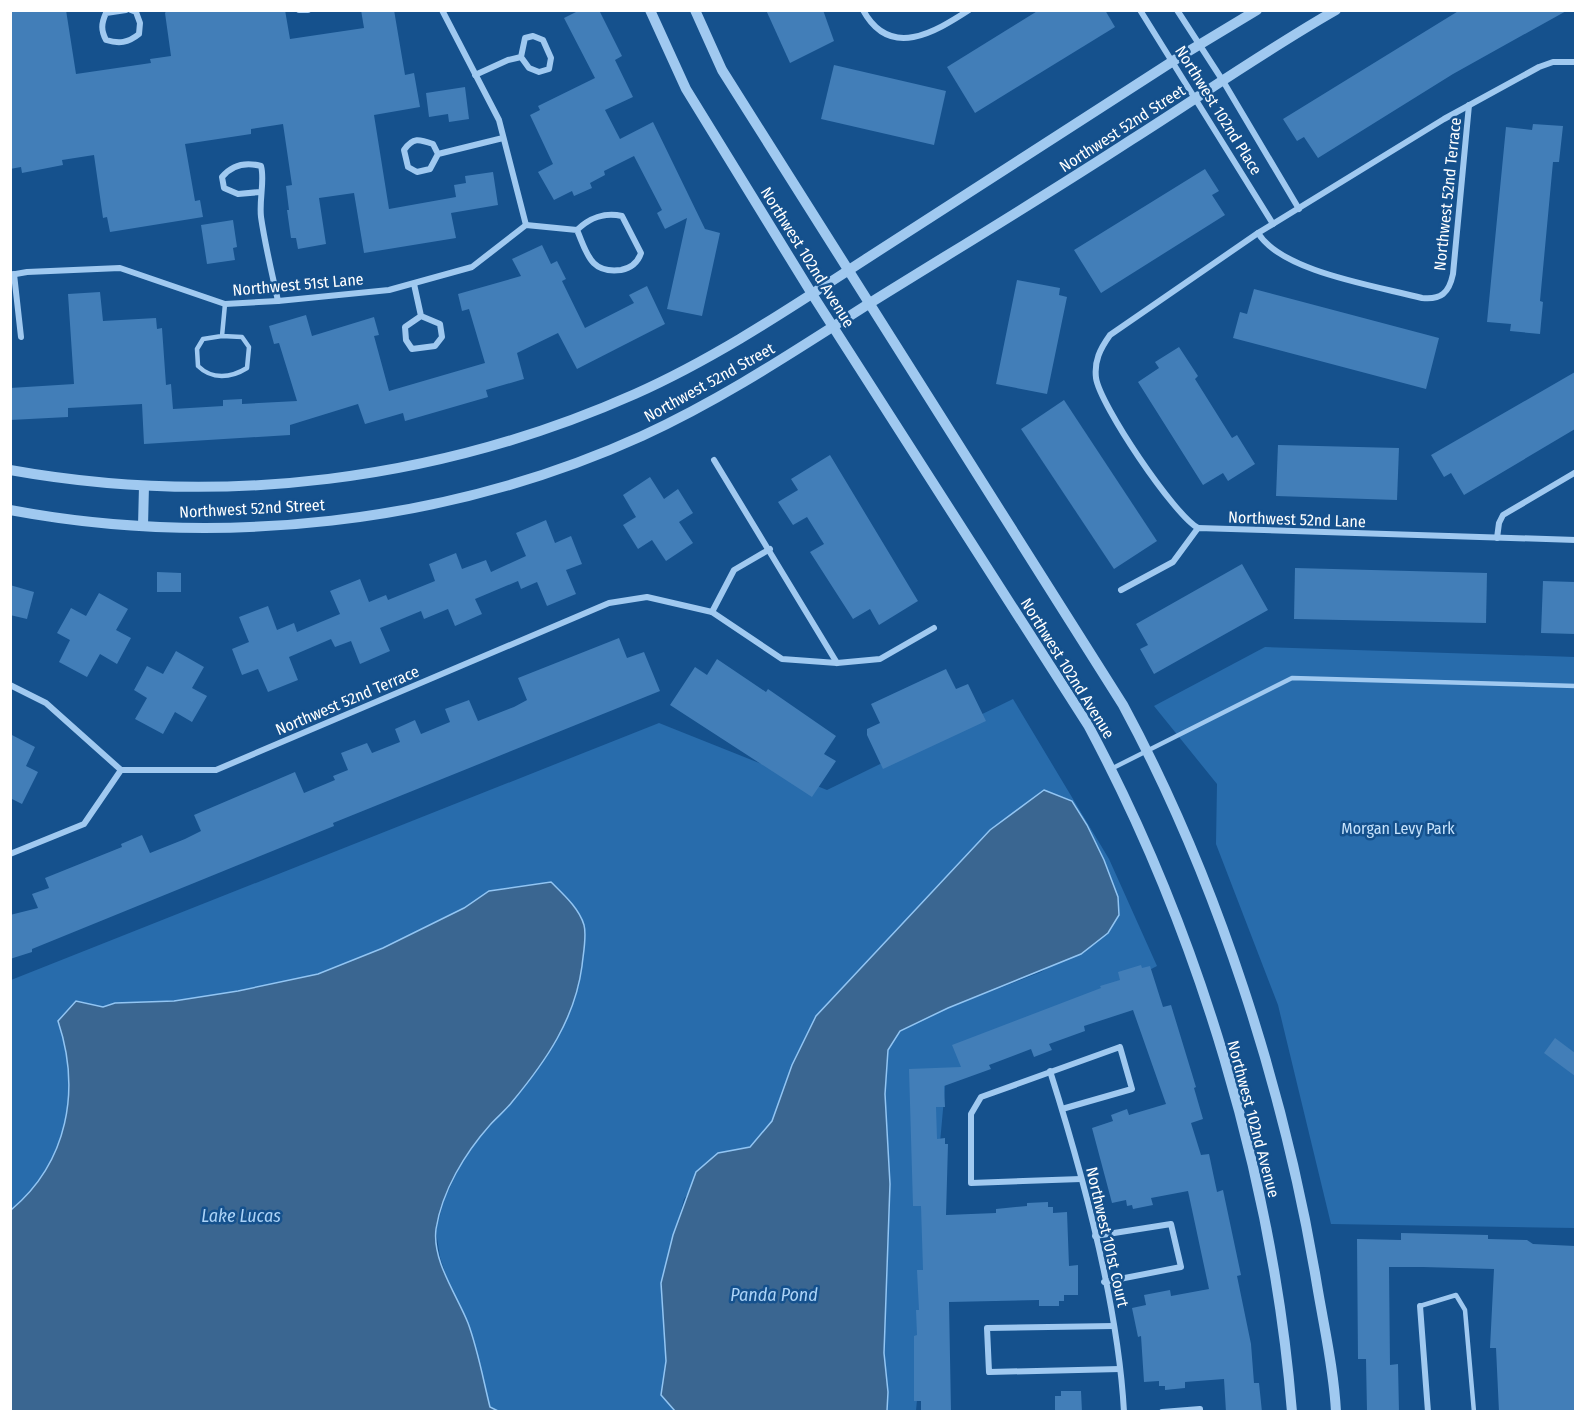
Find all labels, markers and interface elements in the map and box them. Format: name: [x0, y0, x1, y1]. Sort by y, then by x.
street label: Northwest 102nd Place: [1171, 42, 1266, 178]
street label: Northwest 52nd Street: [1056, 80, 1189, 176]
street label: Northwest 52nd Terrace: [1430, 116, 1465, 272]
street label: Northwest 102nd Avenue: [757, 184, 859, 331]
street label: Northwest 51st Lane: [232, 269, 364, 300]
street label: Northwest 52nd Street: [641, 338, 778, 426]
street label: Northwest 52nd Street: [179, 495, 326, 522]
street label: Northwest 52nd Lane: [1228, 508, 1366, 531]
street label: Northwest 102nd Avenue: [1017, 595, 1119, 742]
street label: Northwest 52nd Terrace: [273, 662, 422, 739]
park label: Morgan Levy Park: [1341, 819, 1455, 838]
street label: Northwest 102nd Avenue: [1223, 1038, 1284, 1200]
street label: Northwest 101st Court: [1082, 1165, 1133, 1310]
water label: Lake Lucas: [201, 1205, 281, 1227]
water label: Panda Pond: [730, 1284, 818, 1306]

